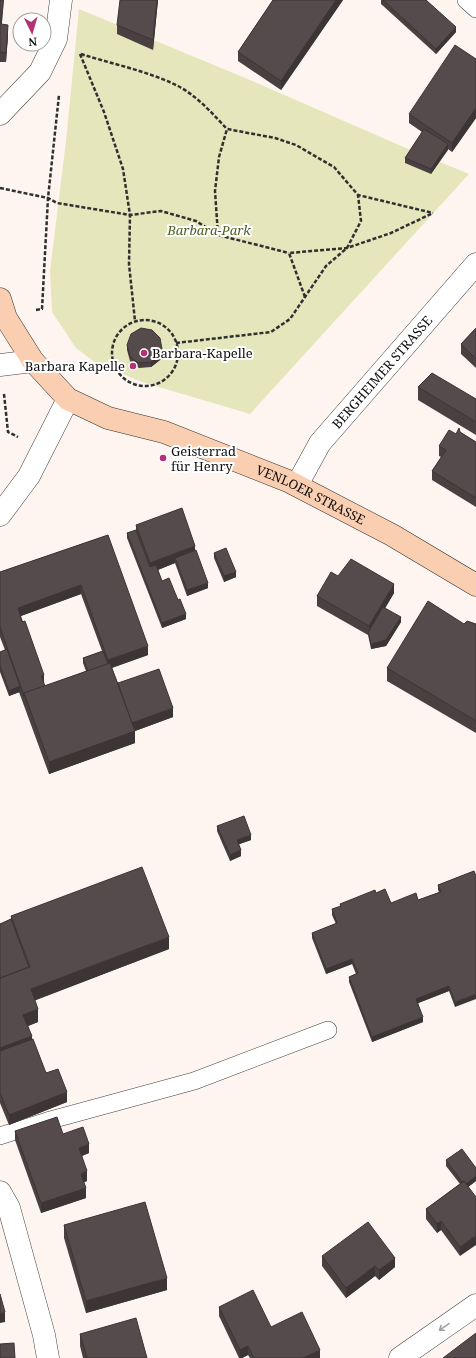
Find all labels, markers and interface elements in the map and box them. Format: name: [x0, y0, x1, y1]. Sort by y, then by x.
north arrow: [12, 12, 52, 52]
text: N: [28, 35, 38, 50]
park label: Barbara-Park: [166, 221, 251, 239]
street label: BERGHEIMER STRASSE: [328, 312, 436, 432]
place label: Barbara-Kapelle: [152, 344, 253, 362]
marker: Barbara-Kapelle: [139, 348, 149, 358]
place label: Barbara Kapelle: [25, 357, 125, 375]
marker: Barbara Kapelle: [128, 361, 138, 371]
place label: Geisterrad für Henry: [171, 442, 236, 475]
marker: Geisterrad für Henry: [158, 453, 168, 463]
street label: VENLOER STRASSE: [254, 460, 368, 529]
one-way arrow: [439, 1323, 450, 1331]

